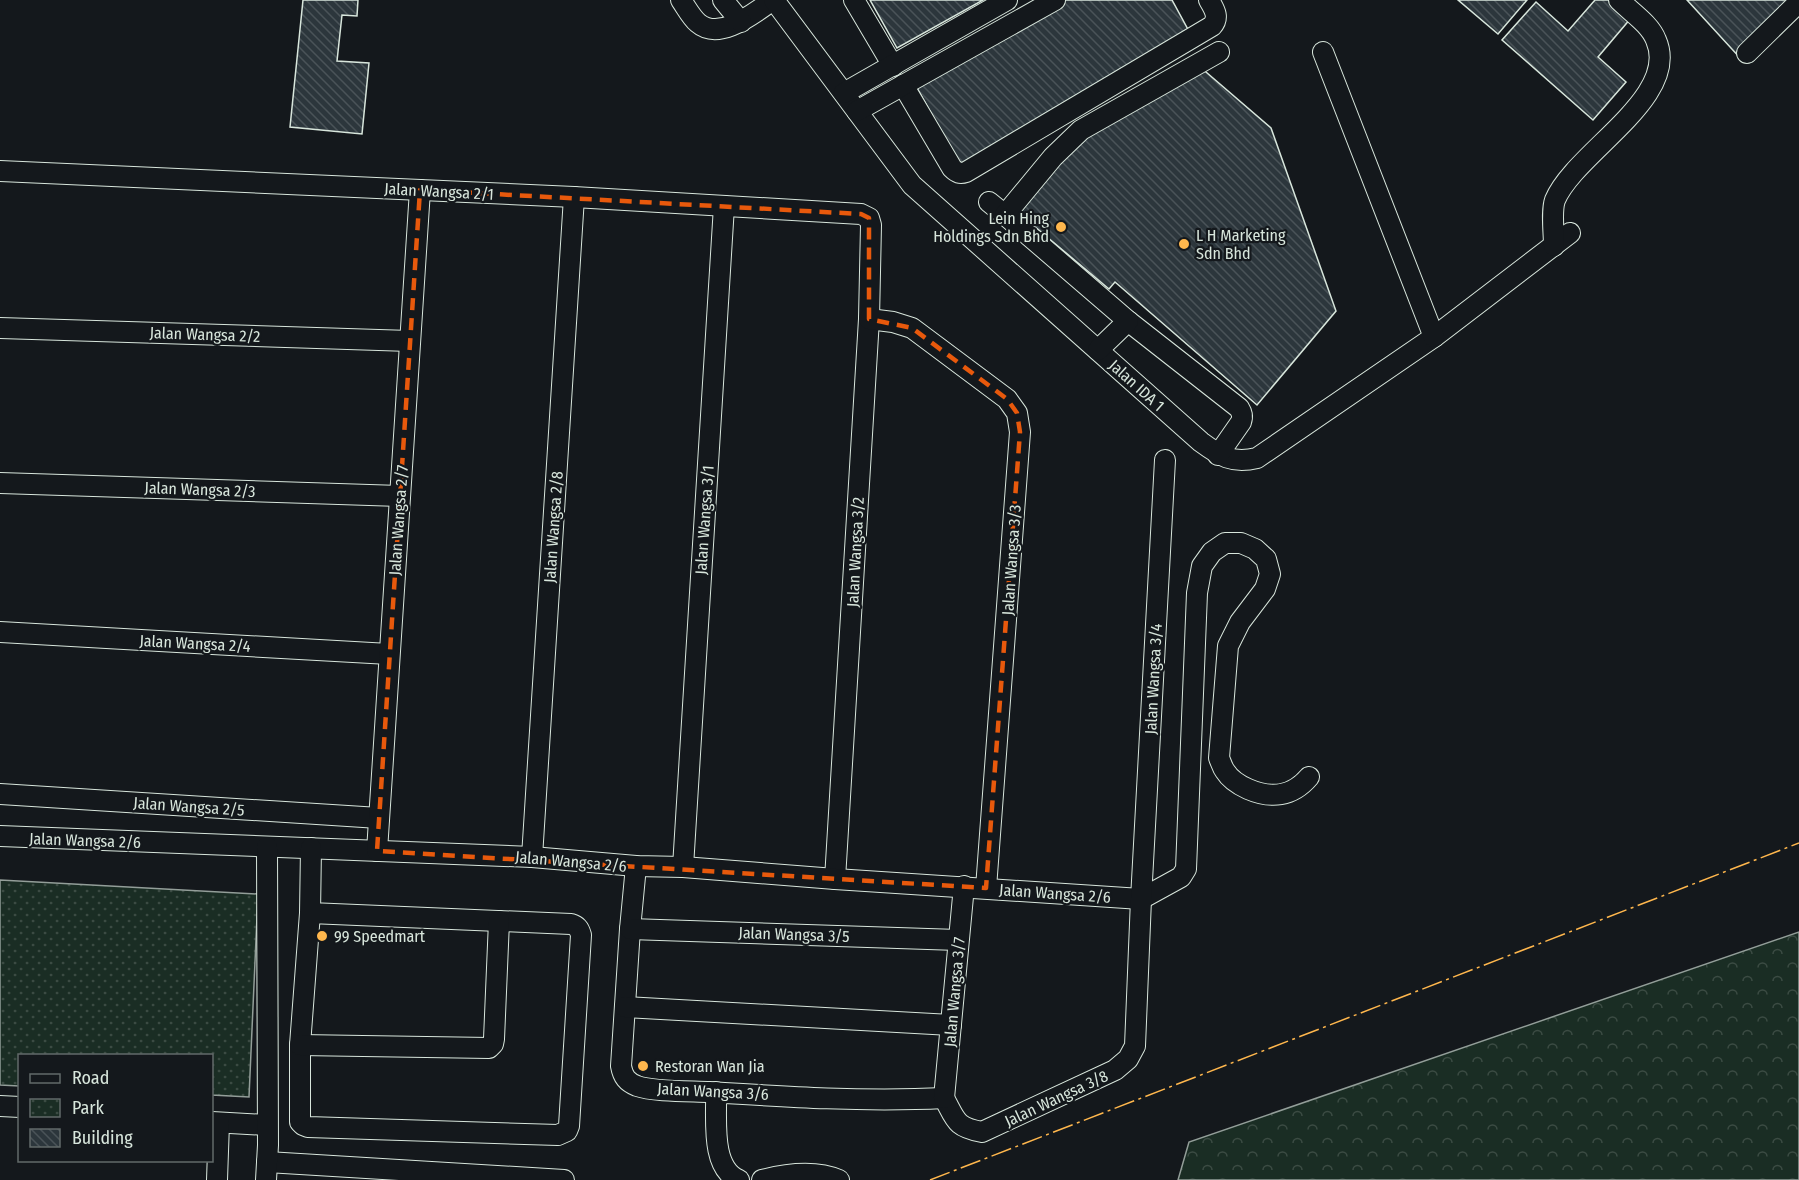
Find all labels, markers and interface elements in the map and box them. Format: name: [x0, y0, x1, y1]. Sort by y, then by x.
street label: Jalan Wangsa 2/1: [384, 179, 494, 204]
place label: Lein Hing Holdings Sdn Bhd: [933, 209, 1049, 246]
marker: Lein Hing Holdings Sdn Bhd: [1054, 220, 1068, 234]
place label: L H Marketing Sdn Bhd: [1196, 226, 1286, 263]
marker: L H Marketing Sdn Bhd: [1177, 237, 1191, 251]
street label: Jalan Wangsa 2/2: [149, 323, 261, 346]
street label: Jalan IDA 1: [1105, 356, 1168, 415]
street label: Jalan Wangsa 2/7: [385, 464, 412, 576]
street label: Jalan Wangsa 3/1: [691, 465, 718, 575]
street label: Jalan Wangsa 2/8: [540, 471, 567, 583]
street label: Jalan Wangsa 2/3: [144, 478, 256, 501]
street label: Jalan Wangsa 3/2: [843, 496, 868, 608]
street label: Jalan Wangsa 3/3: [998, 504, 1025, 616]
street label: Jalan Wangsa 3/4: [1141, 623, 1166, 735]
street label: Jalan Wangsa 2/4: [139, 631, 251, 656]
street label: Jalan Wangsa 2/5: [133, 793, 245, 820]
street label: Jalan Wangsa 2/6: [29, 829, 141, 852]
street label: Jalan Wangsa 2/6: [514, 847, 627, 876]
street label: Jalan Wangsa 2/6: [999, 880, 1111, 907]
street label: Jalan Wangsa 3/5: [738, 923, 850, 946]
place label: 99 Speedmart: [334, 927, 426, 946]
marker: 99 Speedmart: [315, 929, 329, 943]
street label: Jalan Wangsa 3/7: [940, 936, 969, 1048]
legend: [18, 1054, 213, 1162]
place label: Restoran Wan Jia: [655, 1057, 765, 1076]
marker: Restoran Wan Jia: [636, 1059, 650, 1073]
street label: Jalan Wangsa 3/8: [1002, 1066, 1111, 1131]
text: Road: [72, 1067, 109, 1089]
street label: Jalan Wangsa 3/6: [657, 1079, 769, 1104]
text: Park: [72, 1097, 105, 1119]
text: Building: [72, 1127, 133, 1149]

